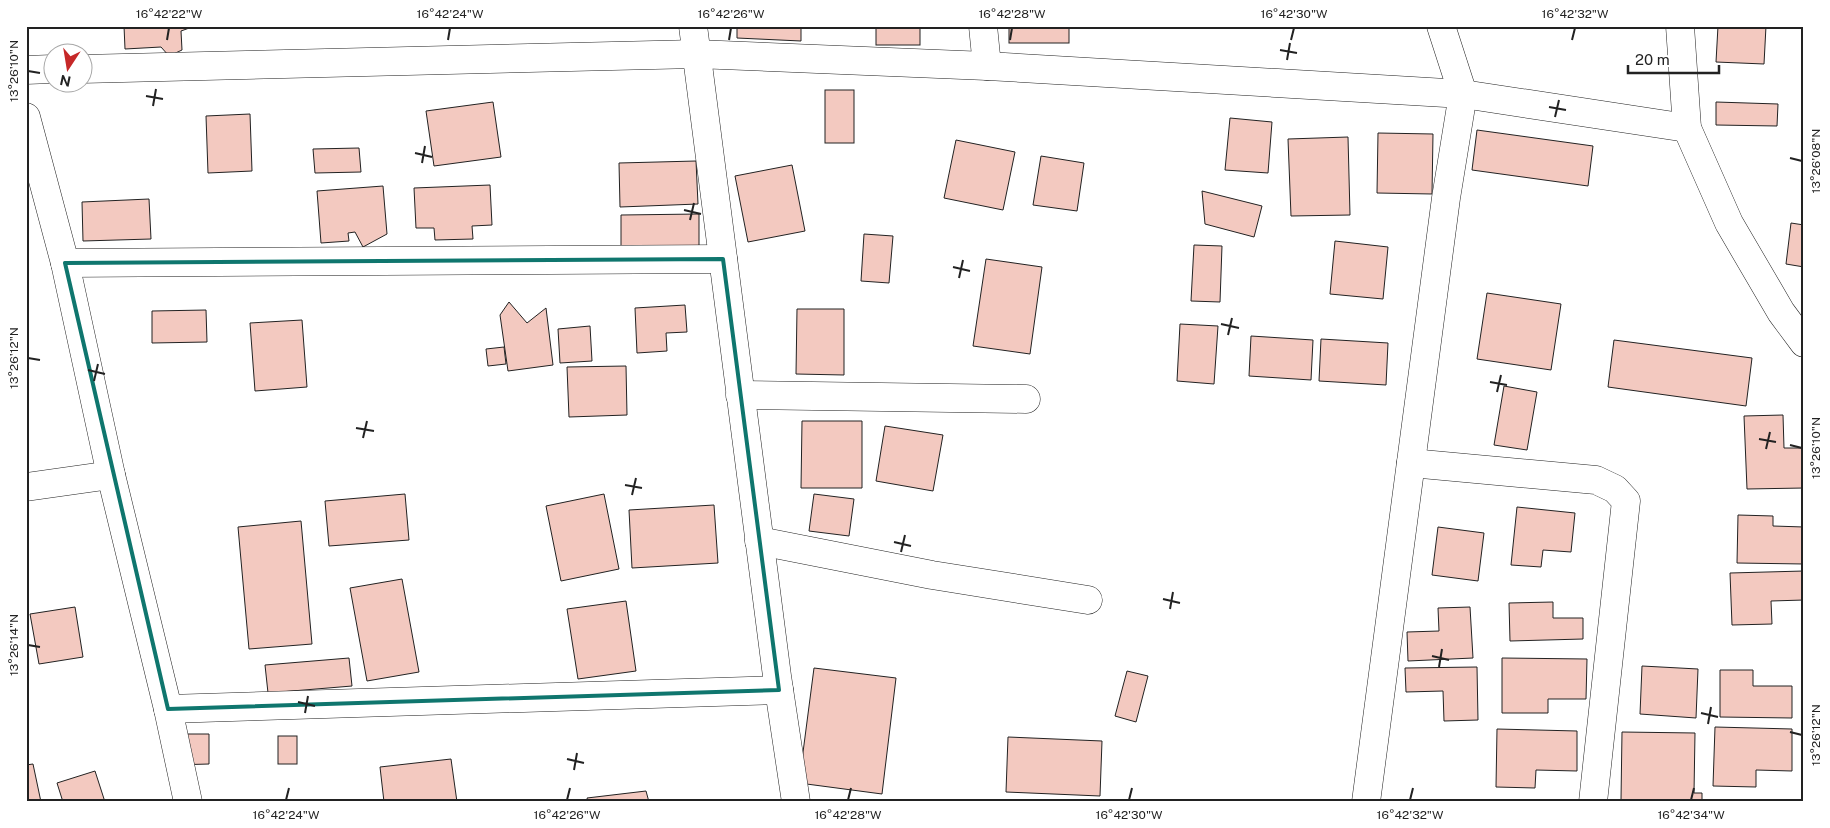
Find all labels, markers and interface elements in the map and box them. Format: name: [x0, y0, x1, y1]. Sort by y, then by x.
text: 16°42'22"W: [136, 7, 203, 21]
text: 16°42'24"W: [417, 7, 484, 21]
text: 16°42'26"W: [698, 7, 765, 21]
text: 16°42'28"W: [978, 7, 1046, 21]
text: 16°42'30"W: [1261, 7, 1328, 21]
text: 16°42'32"W: [1542, 7, 1609, 21]
text: 13°26'10"N: [7, 40, 21, 102]
north arrow: [42, 42, 92, 92]
scale bar: [1628, 42, 1719, 74]
text: 20 m: [1635, 51, 1670, 68]
text: N: [58, 72, 72, 90]
text: 13°26'08"N: [1809, 129, 1823, 193]
text: 13°26'12"N: [7, 327, 21, 389]
text: 13°26'10"N: [1809, 417, 1823, 479]
text: 13°26'14"N: [7, 614, 21, 676]
text: 13°26'12"N: [1809, 704, 1823, 766]
text: 16°42'24"W: [253, 808, 320, 822]
text: 16°42'26"W: [534, 808, 601, 822]
text: 16°42'28"W: [814, 808, 882, 822]
text: 16°42'30"W: [1096, 808, 1163, 822]
text: 16°42'32"W: [1377, 808, 1444, 822]
text: 16°42'34"W: [1657, 808, 1725, 822]

